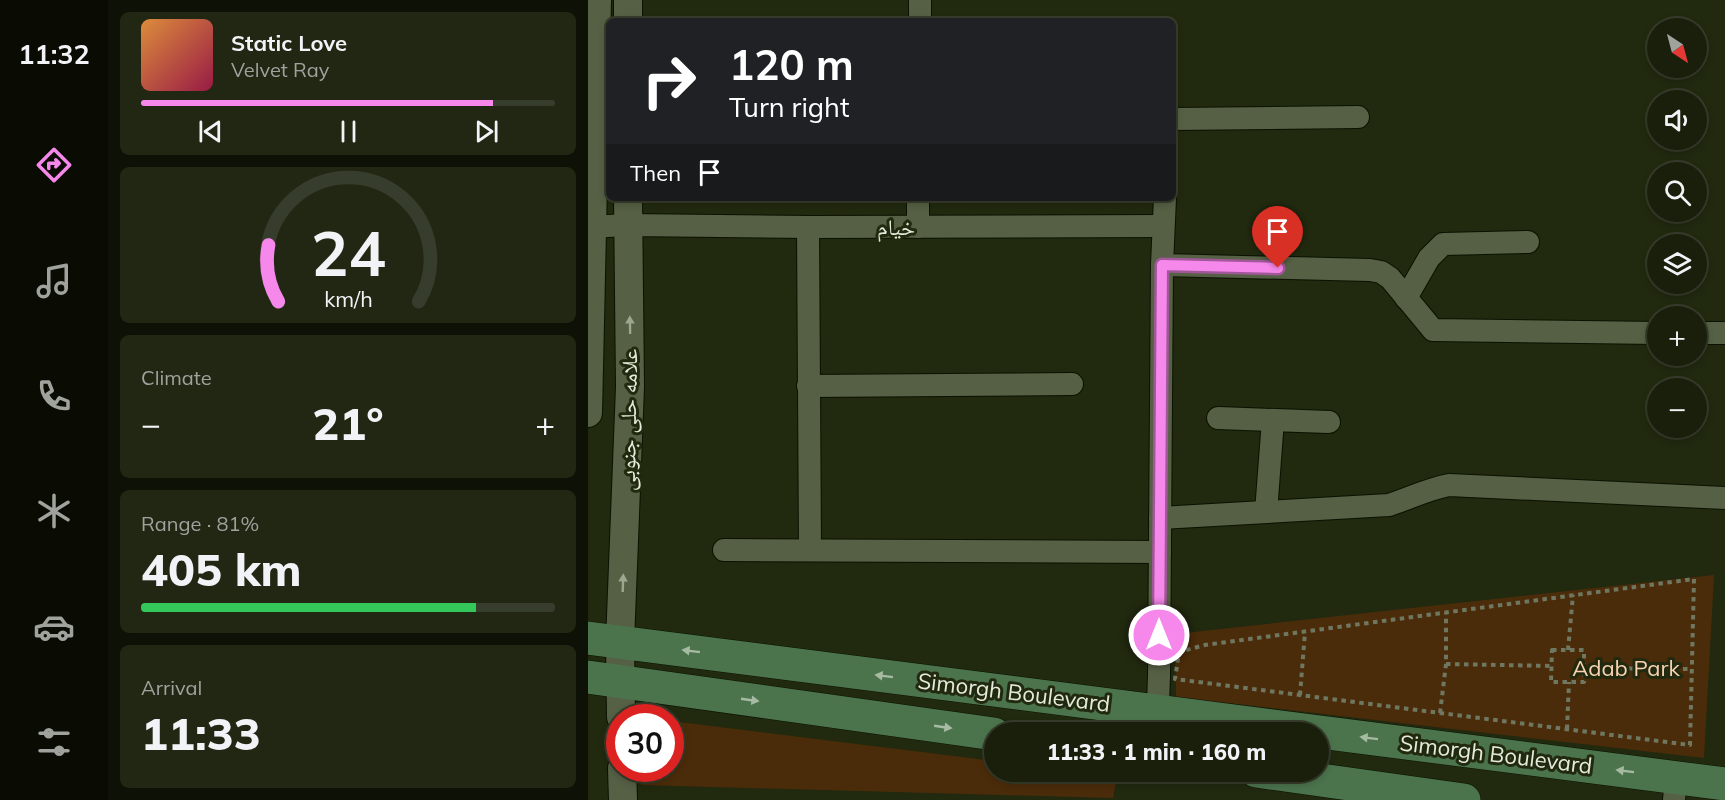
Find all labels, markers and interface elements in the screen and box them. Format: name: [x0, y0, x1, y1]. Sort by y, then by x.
north arrow: [1647, 18, 1707, 78]
map controls: [1647, 18, 1707, 438]
text: Static Love: [231, 29, 347, 57]
text: 11:32: [18, 37, 90, 71]
text: 120 m: [729, 38, 854, 91]
icon: right: [630, 42, 708, 120]
text: Velvet Ray: [231, 57, 329, 82]
text: Turn right: [729, 90, 849, 124]
button: sound: [1647, 90, 1707, 150]
icon: previous: [194, 115, 227, 148]
icon: pause: [332, 115, 365, 148]
icon: next: [470, 115, 503, 148]
icon: directions: [33, 144, 75, 186]
icon: arrive: [693, 156, 726, 189]
text: Then: [630, 159, 681, 187]
button: search: [1647, 162, 1707, 222]
pin: [1252, 206, 1303, 268]
text: 24: [311, 213, 385, 292]
street label: خیام: [877, 213, 915, 242]
icon: arrive: [1261, 215, 1294, 248]
button: layers: [1647, 234, 1707, 294]
icon: music: [33, 260, 75, 302]
text: km/h: [324, 285, 372, 312]
button: +: [1647, 306, 1707, 366]
one-way arrow: [625, 316, 634, 335]
street label: علامه حلی جنوبی: [613, 349, 643, 491]
text: Climate: [141, 365, 212, 390]
icon: phone: [33, 375, 75, 417]
button: −: [1647, 378, 1707, 438]
text: 21°: [312, 395, 384, 451]
text: −: [141, 403, 161, 444]
text: +: [535, 403, 555, 444]
icon: climate: [33, 490, 75, 532]
text: Range · 81%: [141, 511, 259, 536]
text: 405 km: [141, 541, 302, 597]
one-way arrow: [618, 574, 627, 593]
position arrow: [1127, 603, 1191, 667]
icon: car: [33, 606, 75, 648]
one-way arrow: [681, 646, 700, 655]
park label: Adab Park: [1572, 654, 1681, 682]
street label: Simorgh Boulevard: [916, 666, 1112, 718]
one-way arrow: [875, 671, 894, 680]
text: Arrival: [141, 675, 202, 700]
one-way arrow: [741, 696, 760, 705]
speed limit sign: 30: [606, 704, 684, 782]
text: 11:33: [141, 705, 261, 761]
icon: filters: [33, 721, 75, 763]
one-way arrow: [934, 723, 953, 732]
street label: Simorgh Boulevard: [1398, 728, 1594, 780]
one-way arrow: [1360, 733, 1379, 743]
text: 11:33 · 1 min · 160 m: [1047, 738, 1266, 766]
one-way arrow: [1616, 766, 1635, 775]

